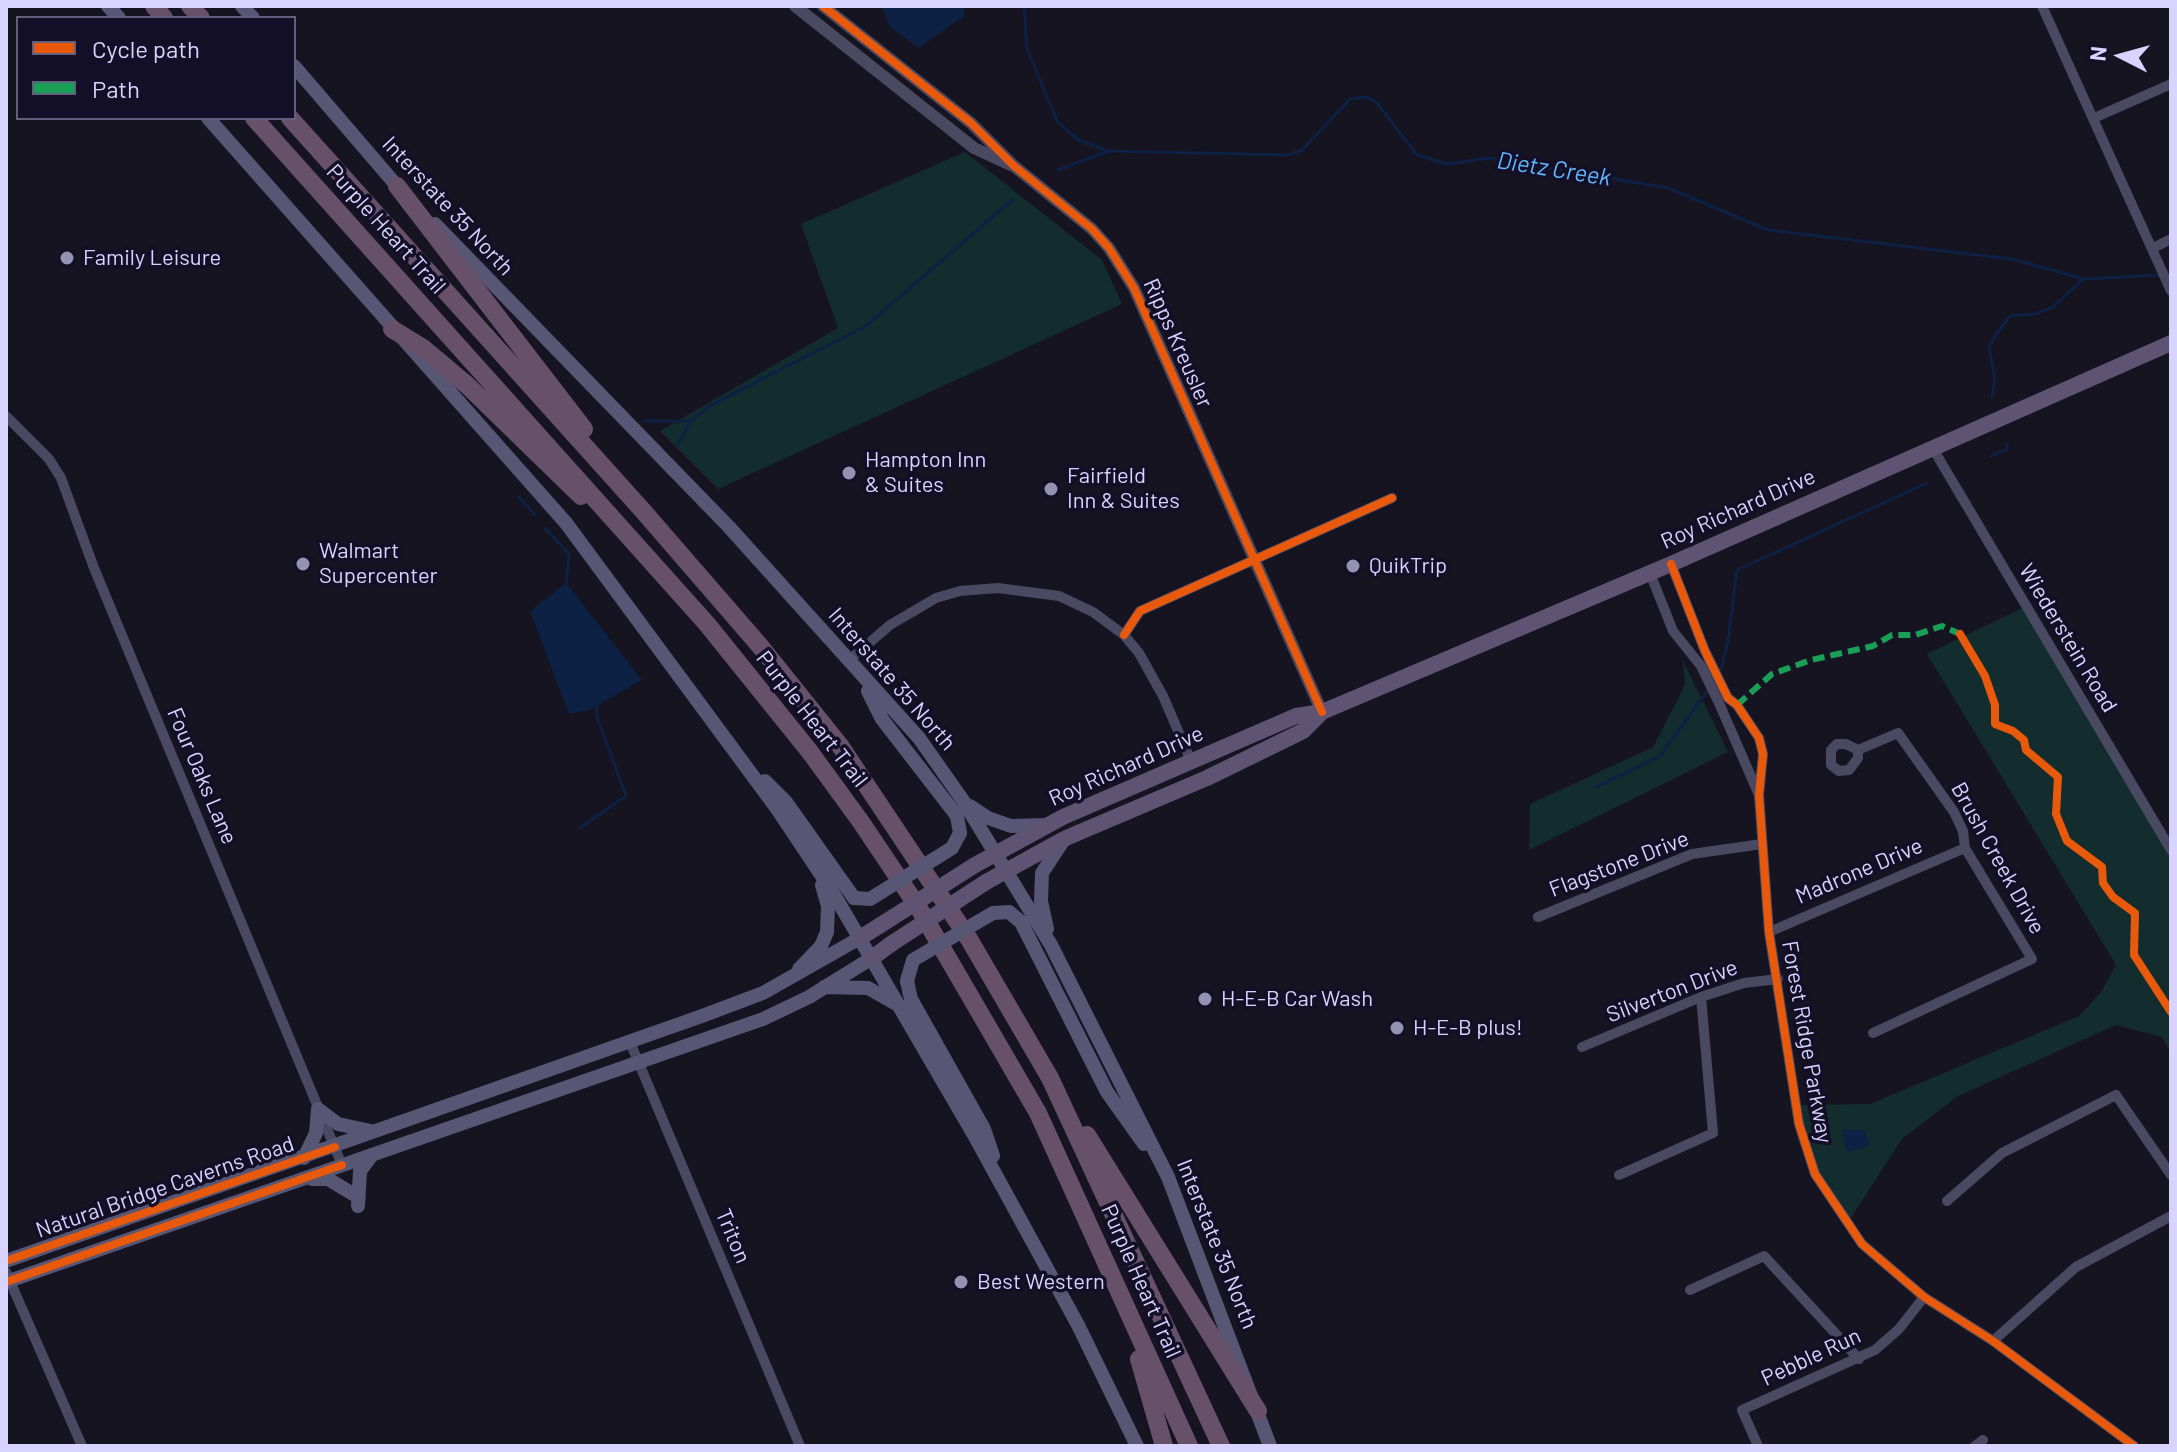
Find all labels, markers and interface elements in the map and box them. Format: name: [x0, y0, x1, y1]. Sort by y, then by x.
legend: [16, 16, 296, 120]
north arrow: [2081, 16, 2161, 96]
text: Cycle path: [92, 34, 200, 63]
text: N: [2083, 45, 2111, 62]
text: Path: [92, 74, 140, 103]
street label: Interstate 35 North: [377, 131, 519, 281]
water label: Dietz Creek: [1495, 146, 1613, 192]
street label: Purple Heart Trail: [321, 159, 451, 299]
place label: Family Leisure: [83, 245, 221, 271]
marker: Family Leisure: [58, 249, 76, 267]
street label: Ripps Kreusler: [1138, 274, 1218, 412]
place label: Hampton Inn & Suites: [865, 447, 986, 498]
place label: Fairfield Inn & Suites: [1067, 463, 1180, 514]
street label: Roy Richard Drive: [1657, 463, 1819, 555]
marker: Hampton Inn & Suites: [840, 464, 858, 482]
marker: Fairfield Inn & Suites: [1042, 480, 1060, 498]
place label: Walmart Supercenter: [319, 538, 438, 590]
place label: QuikTrip: [1369, 553, 1447, 579]
marker: Walmart Supercenter: [294, 555, 312, 573]
marker: QuikTrip: [1344, 557, 1362, 575]
street label: Wiederstein Road: [2013, 559, 2123, 717]
street label: Interstate 35 North: [823, 602, 961, 756]
street label: Purple Heart Trail: [751, 646, 873, 792]
street label: Four Oaks Lane: [161, 704, 243, 848]
street label: Roy Richard Drive: [1045, 720, 1207, 812]
street label: Brush Creek Drive: [1945, 777, 2051, 939]
street label: Flagstone Drive: [1545, 825, 1693, 903]
street label: Madrone Drive: [1791, 832, 1927, 910]
street label: Forest Ridge Parkway: [1776, 939, 1838, 1145]
street label: Silverton Drive: [1603, 954, 1741, 1028]
place label: H-E-B Car Wash: [1221, 986, 1373, 1012]
marker: H-E-B Car Wash: [1196, 990, 1214, 1008]
place label: H-E-B plus!: [1413, 1015, 1523, 1041]
marker: H-E-B plus!: [1388, 1019, 1406, 1037]
street label: Natural Bridge Caverns Road: [32, 1130, 298, 1244]
street label: Interstate 35 North: [1171, 1155, 1263, 1333]
street label: Purple Heart Trail: [1095, 1200, 1187, 1362]
street label: Triton: [710, 1205, 756, 1267]
place label: Best Western: [977, 1269, 1105, 1295]
marker: Best Western: [952, 1273, 970, 1291]
street label: Pebble Run: [1757, 1322, 1865, 1392]

